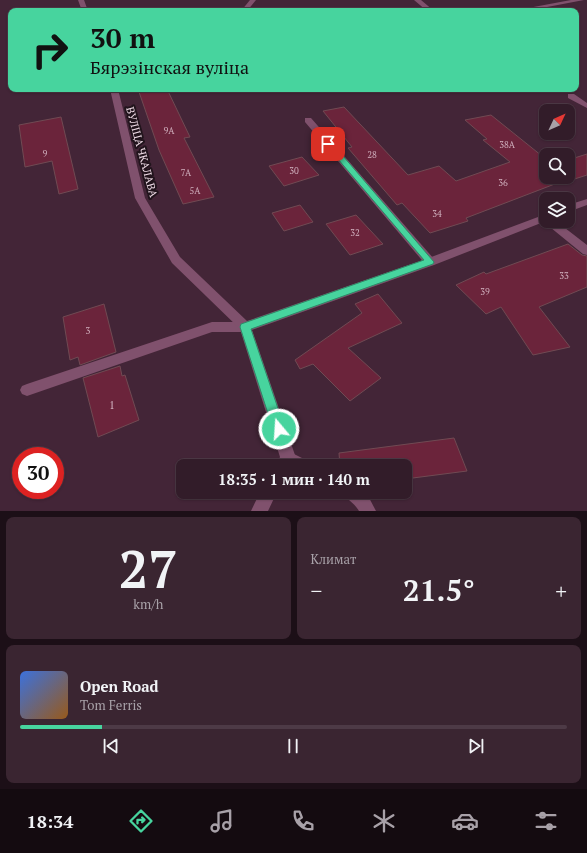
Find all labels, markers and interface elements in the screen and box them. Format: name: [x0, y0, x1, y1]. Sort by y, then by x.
text: 30 m: [90, 19, 155, 56]
icon: right: [24, 24, 76, 76]
text: Бярэзінская вуліца: [90, 55, 249, 79]
north arrow: [539, 104, 575, 140]
map controls: [539, 104, 575, 228]
street label: ВУЛІЦА ЧКАЛАВА: [123, 105, 161, 199]
house number: 9А: [164, 125, 175, 137]
pin: [311, 127, 345, 161]
icon: arrive: [317, 133, 339, 155]
house number: 38А: [499, 139, 516, 151]
house number: 9: [43, 148, 48, 160]
button: search: [539, 148, 575, 184]
house number: 28: [367, 149, 377, 161]
house number: 30: [289, 165, 299, 177]
house number: 7А: [181, 167, 192, 179]
house number: 36: [498, 177, 508, 189]
house number: 5А: [190, 185, 201, 197]
button: layers: [539, 192, 575, 228]
house number: 34: [432, 208, 442, 220]
house number: 32: [350, 227, 360, 239]
house number: 33: [559, 270, 569, 282]
house number: 39: [480, 286, 490, 298]
house number: 3: [86, 325, 91, 337]
house number: 1: [109, 398, 115, 412]
position arrow: [258, 408, 300, 450]
speed limit sign: 30: [12, 447, 64, 499]
text: 18:35 · 1 мин · 140 m: [218, 469, 370, 489]
text: 27: [119, 534, 178, 603]
text: Климат: [311, 550, 356, 568]
text: 21.5°: [403, 570, 475, 610]
text: −: [311, 576, 322, 605]
text: +: [555, 576, 567, 605]
text: km/h: [133, 595, 163, 613]
text: Open Road: [80, 676, 159, 696]
text: Tom Ferris: [80, 696, 142, 714]
icon: previous: [100, 735, 122, 757]
icon: pause: [282, 735, 304, 757]
icon: next: [465, 735, 487, 757]
icon: directions: [127, 807, 155, 835]
icon: music: [208, 807, 236, 835]
icon: phone: [289, 807, 317, 835]
icon: climate: [370, 807, 398, 835]
icon: car: [451, 807, 479, 835]
icon: filters: [532, 807, 560, 835]
text: 18:34: [27, 809, 73, 833]

